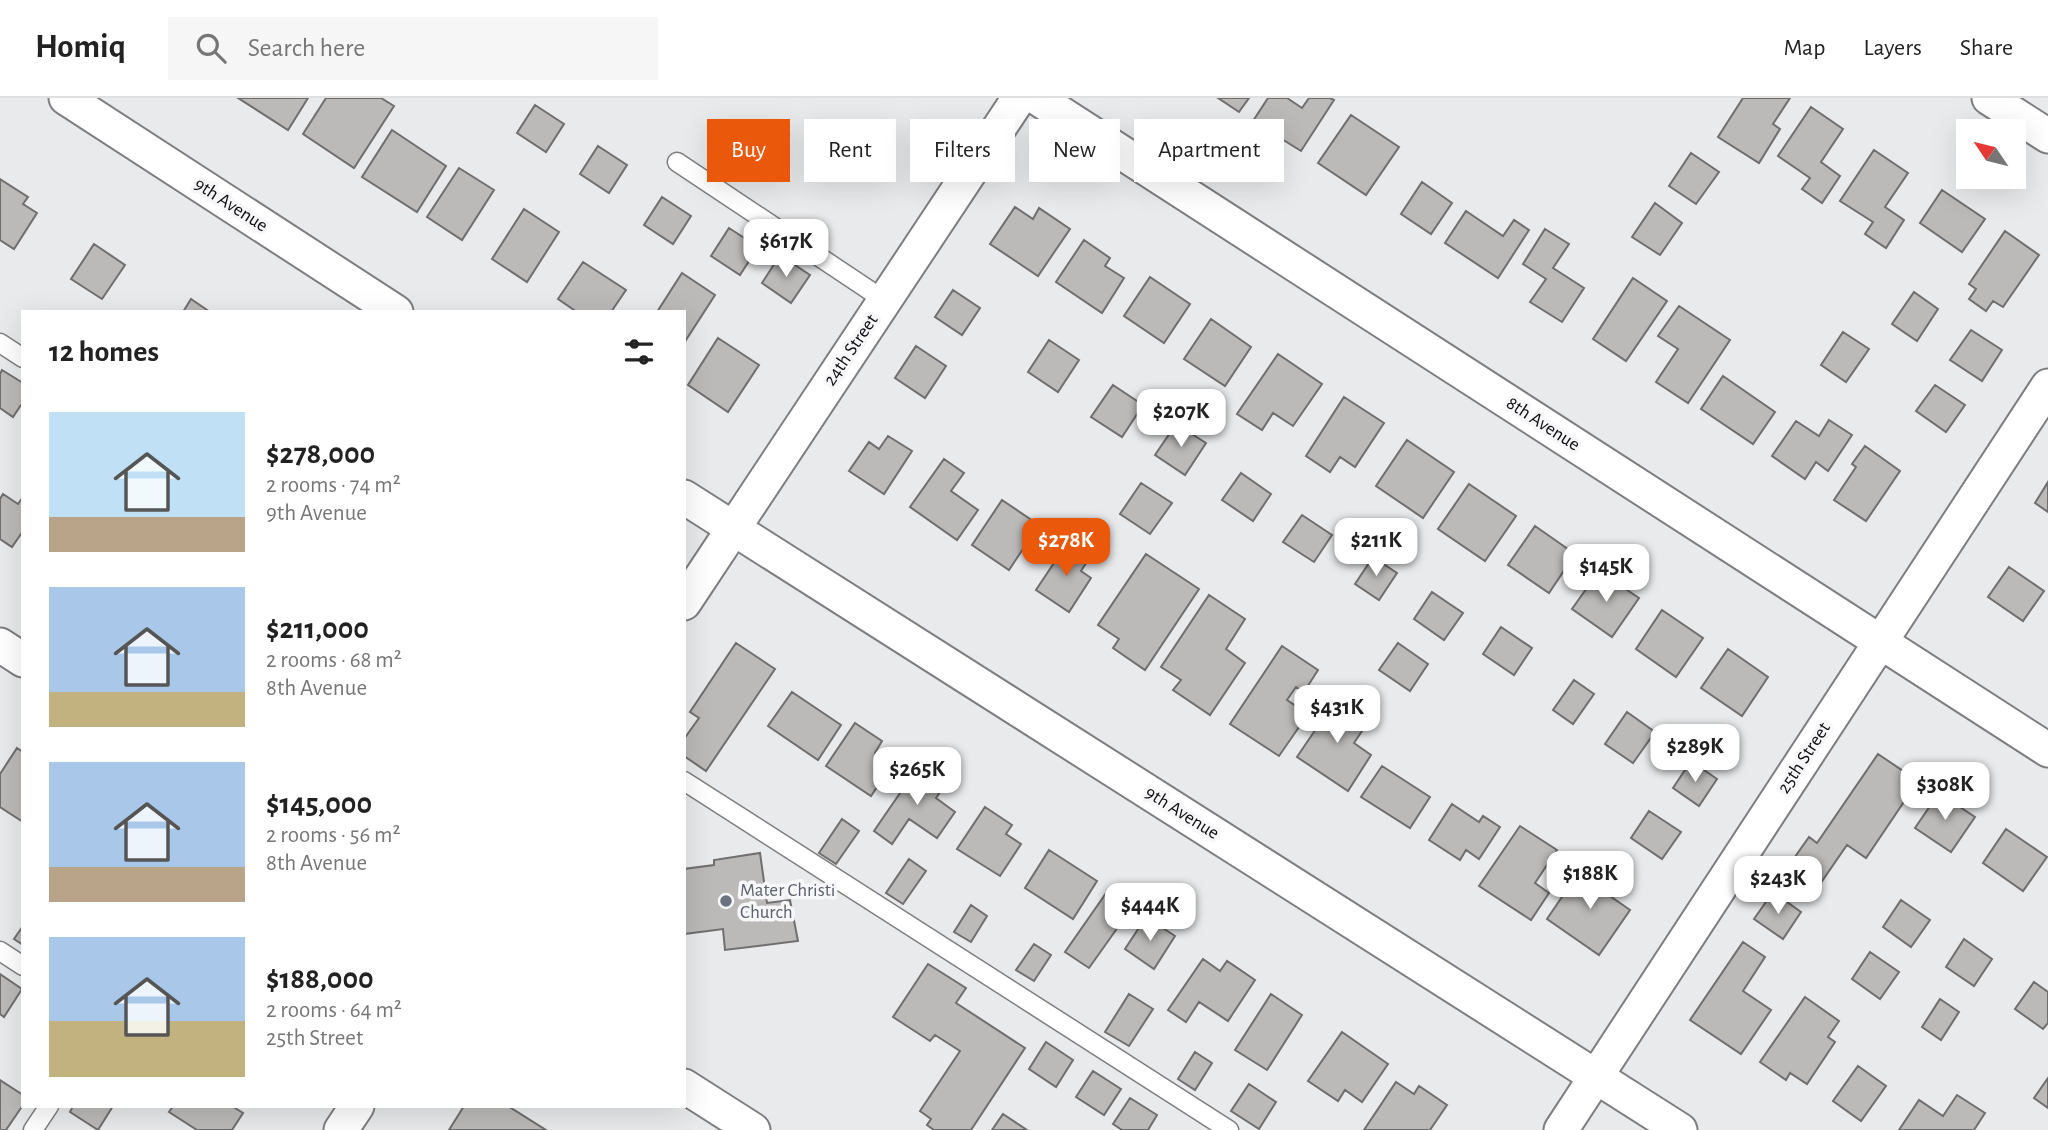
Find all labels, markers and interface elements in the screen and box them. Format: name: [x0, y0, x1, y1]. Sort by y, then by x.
search box: [168, 17, 658, 80]
icon: search: [192, 29, 230, 67]
text: Homiq: [35, 31, 126, 64]
text: Search here: [248, 35, 365, 61]
text: Map: [1783, 36, 1825, 60]
text: Layers: [1863, 36, 1922, 60]
text: Share: [1960, 36, 2013, 60]
chip: Buy: [707, 119, 790, 182]
chip: Rent: [804, 119, 896, 182]
chip: Filters: [910, 119, 1015, 182]
chip: New: [1029, 119, 1120, 182]
chip: Apartment: [1134, 119, 1284, 182]
north arrow: [1956, 119, 2026, 189]
map controls: [1956, 119, 2026, 189]
street label: 9th Avenue: [191, 174, 271, 236]
pin: $617K: [737, 220, 835, 279]
text: $617K: [759, 230, 813, 253]
street label: 24th Street: [820, 311, 882, 389]
icon: filters: [620, 333, 658, 371]
text: 12 homes: [49, 337, 159, 367]
pin: $207K: [1132, 390, 1230, 449]
street label: 8th Avenue: [1503, 393, 1583, 455]
text: $207K: [1153, 400, 1209, 423]
text: $278,000: [266, 439, 375, 469]
icon: home: [105, 440, 189, 524]
text: 2 rooms · 74 m²: [266, 474, 401, 497]
text: 9th Avenue: [266, 502, 367, 525]
pin: $278K: [1017, 518, 1115, 578]
pin: $211K: [1327, 518, 1425, 578]
text: $278K: [1038, 529, 1094, 552]
text: $211K: [1350, 529, 1402, 552]
pin: $145K: [1557, 545, 1655, 604]
text: $145K: [1579, 555, 1633, 578]
text: $211,000: [266, 614, 369, 644]
icon: home: [105, 615, 189, 699]
text: 2 rooms · 68 m²: [266, 649, 402, 672]
text: 8th Avenue: [266, 677, 367, 700]
pin: $431K: [1288, 686, 1386, 745]
text: $431K: [1310, 696, 1364, 719]
street label: 25th Street: [1774, 719, 1834, 797]
pin: $289K: [1646, 724, 1744, 784]
text: $289K: [1666, 735, 1724, 758]
pin: $265K: [868, 748, 966, 807]
text: $265K: [889, 758, 945, 781]
pin: $308K: [1896, 762, 1994, 822]
text: $308K: [1916, 773, 1974, 796]
street label: 9th Avenue: [1142, 783, 1222, 843]
text: $145,000: [266, 789, 372, 819]
icon: home: [105, 790, 189, 874]
text: 2 rooms · 56 m²: [266, 824, 400, 847]
text: 8th Avenue: [266, 852, 367, 875]
pin: $188K: [1541, 852, 1639, 911]
pin: $243K: [1729, 856, 1827, 916]
text: $188K: [1563, 862, 1617, 885]
text: $243K: [1750, 867, 1806, 890]
place label: Mater Christi Church: [740, 881, 835, 922]
pin: $444K: [1101, 884, 1199, 943]
marker: Mater Christi Church: [718, 893, 734, 909]
text: $444K: [1121, 894, 1179, 917]
text: $188,000: [266, 964, 374, 994]
icon: home: [105, 965, 189, 1049]
text: 2 rooms · 64 m²: [266, 999, 402, 1022]
text: 25th Street: [266, 1027, 363, 1050]

